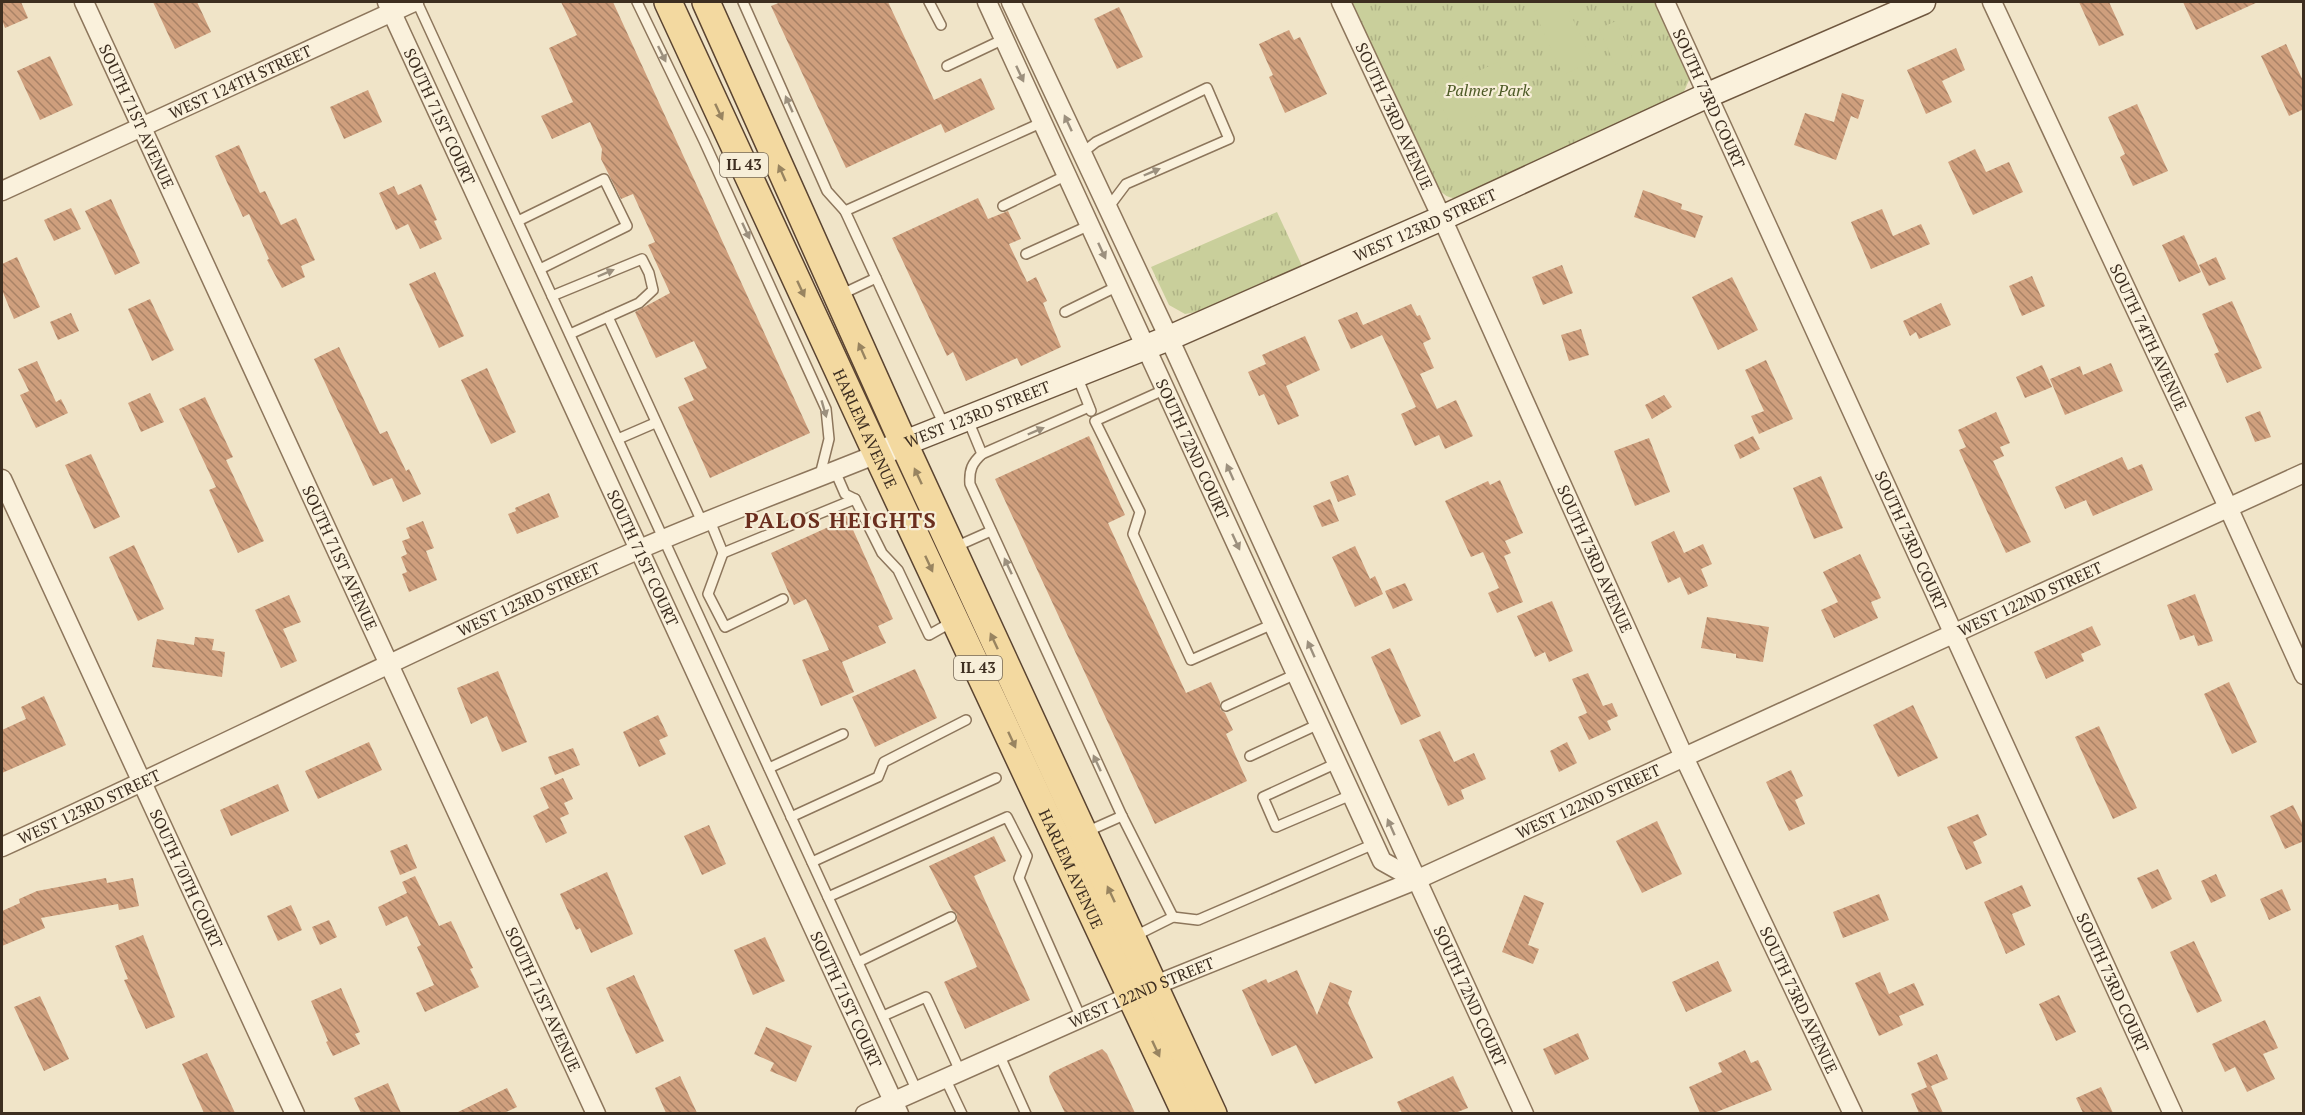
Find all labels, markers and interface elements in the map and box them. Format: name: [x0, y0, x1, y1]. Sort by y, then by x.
street label: SOUTH 73RD COURT: [1668, 25, 1750, 172]
street label: WEST 124TH STREET: [165, 39, 315, 124]
street label: SOUTH 73RD AVENUE: [1350, 39, 1438, 193]
street label: SOUTH 71ST AVENUE: [94, 40, 180, 192]
street label: SOUTH 71ST COURT: [399, 45, 481, 188]
one-way arrow: [658, 46, 667, 63]
one-way arrow: [1016, 65, 1025, 82]
park label: Palmer Park: [1445, 79, 1530, 101]
one-way arrow: [784, 96, 793, 113]
one-way arrow: [715, 103, 724, 120]
one-way arrow: [1064, 115, 1073, 132]
road number: IL 43: [720, 153, 768, 177]
one-way arrow: [777, 163, 787, 181]
one-way arrow: [1143, 167, 1161, 177]
street label: WEST 123RD STREET: [1350, 183, 1500, 267]
one-way arrow: [741, 222, 750, 239]
one-way arrow: [1097, 242, 1106, 259]
street label: SOUTH 74TH AVENUE: [2105, 260, 2193, 414]
one-way arrow: [597, 268, 615, 277]
one-way arrow: [796, 280, 806, 298]
one-way arrow: [857, 342, 866, 359]
street label: HARLEM AVENUE: [828, 365, 903, 492]
street label: WEST 123RD STREET: [901, 375, 1053, 453]
street label: SOUTH 72ND COURT: [1151, 375, 1234, 523]
one-way arrow: [820, 400, 829, 418]
one-way arrow: [1027, 425, 1045, 435]
one-way arrow: [1225, 463, 1234, 480]
one-way arrow: [913, 467, 923, 485]
street label: SOUTH 73RD COURT: [1870, 467, 1952, 614]
street label: SOUTH 73RD AVENUE: [1552, 481, 1638, 636]
street label: SOUTH 71ST AVENUE: [297, 482, 383, 634]
street label: SOUTH 71ST COURT: [602, 486, 684, 630]
district label: PALOS HEIGHTS: [745, 505, 937, 534]
one-way arrow: [1231, 534, 1241, 552]
one-way arrow: [924, 555, 933, 572]
street label: WEST 122ND STREET: [1954, 556, 2106, 641]
street label: WEST 123RD STREET: [454, 557, 604, 641]
one-way arrow: [1003, 558, 1012, 575]
one-way arrow: [989, 631, 999, 649]
one-way arrow: [1305, 640, 1315, 658]
road number: IL 43: [954, 656, 1002, 680]
one-way arrow: [1007, 732, 1016, 749]
one-way arrow: [1093, 754, 1102, 771]
street label: WEST 122ND STREET: [1512, 759, 1664, 844]
street label: WEST 123RD STREET: [14, 764, 164, 849]
street label: SOUTH 70TH COURT: [145, 805, 228, 952]
street label: HARLEM AVENUE: [1034, 805, 1109, 932]
one-way arrow: [1387, 818, 1396, 835]
one-way arrow: [1106, 886, 1115, 903]
street label: SOUTH 73RD COURT: [2072, 909, 2154, 1056]
street label: SOUTH 72ND COURT: [1428, 922, 1512, 1070]
street label: SOUTH 71ST AVENUE: [500, 923, 586, 1075]
street label: SOUTH 73RD AVENUE: [1755, 923, 1843, 1077]
street label: SOUTH 71ST COURT: [805, 928, 887, 1071]
street label: WEST 122ND STREET: [1065, 951, 1218, 1033]
one-way arrow: [1151, 1040, 1161, 1058]

